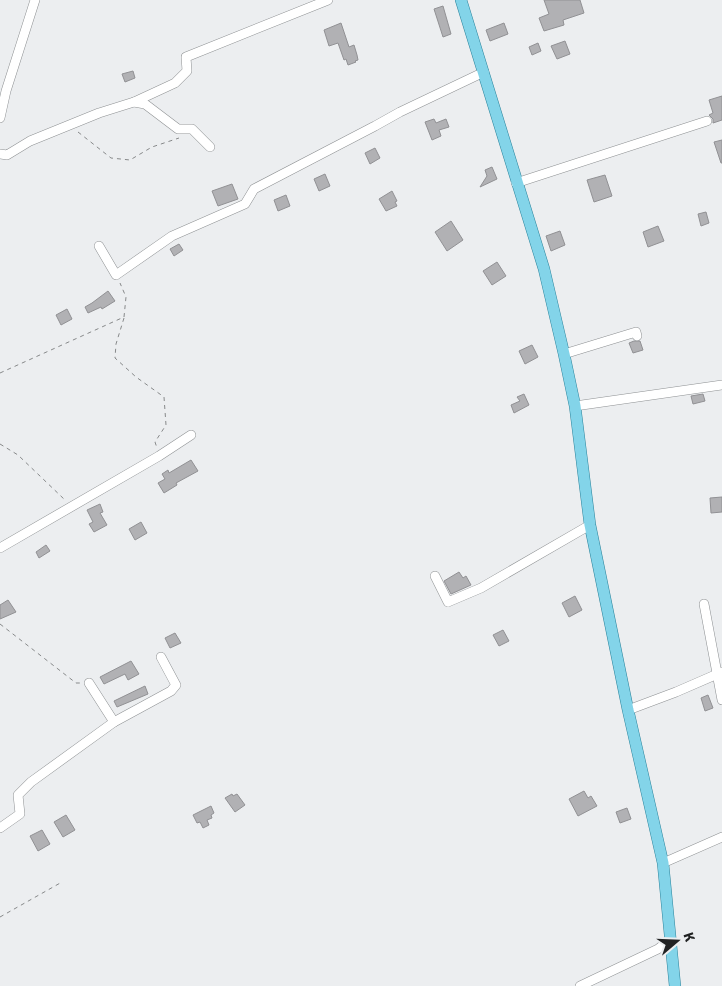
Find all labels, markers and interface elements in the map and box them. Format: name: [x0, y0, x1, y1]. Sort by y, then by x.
north arrow: [652, 916, 702, 966]
text: K: [679, 930, 698, 944]

